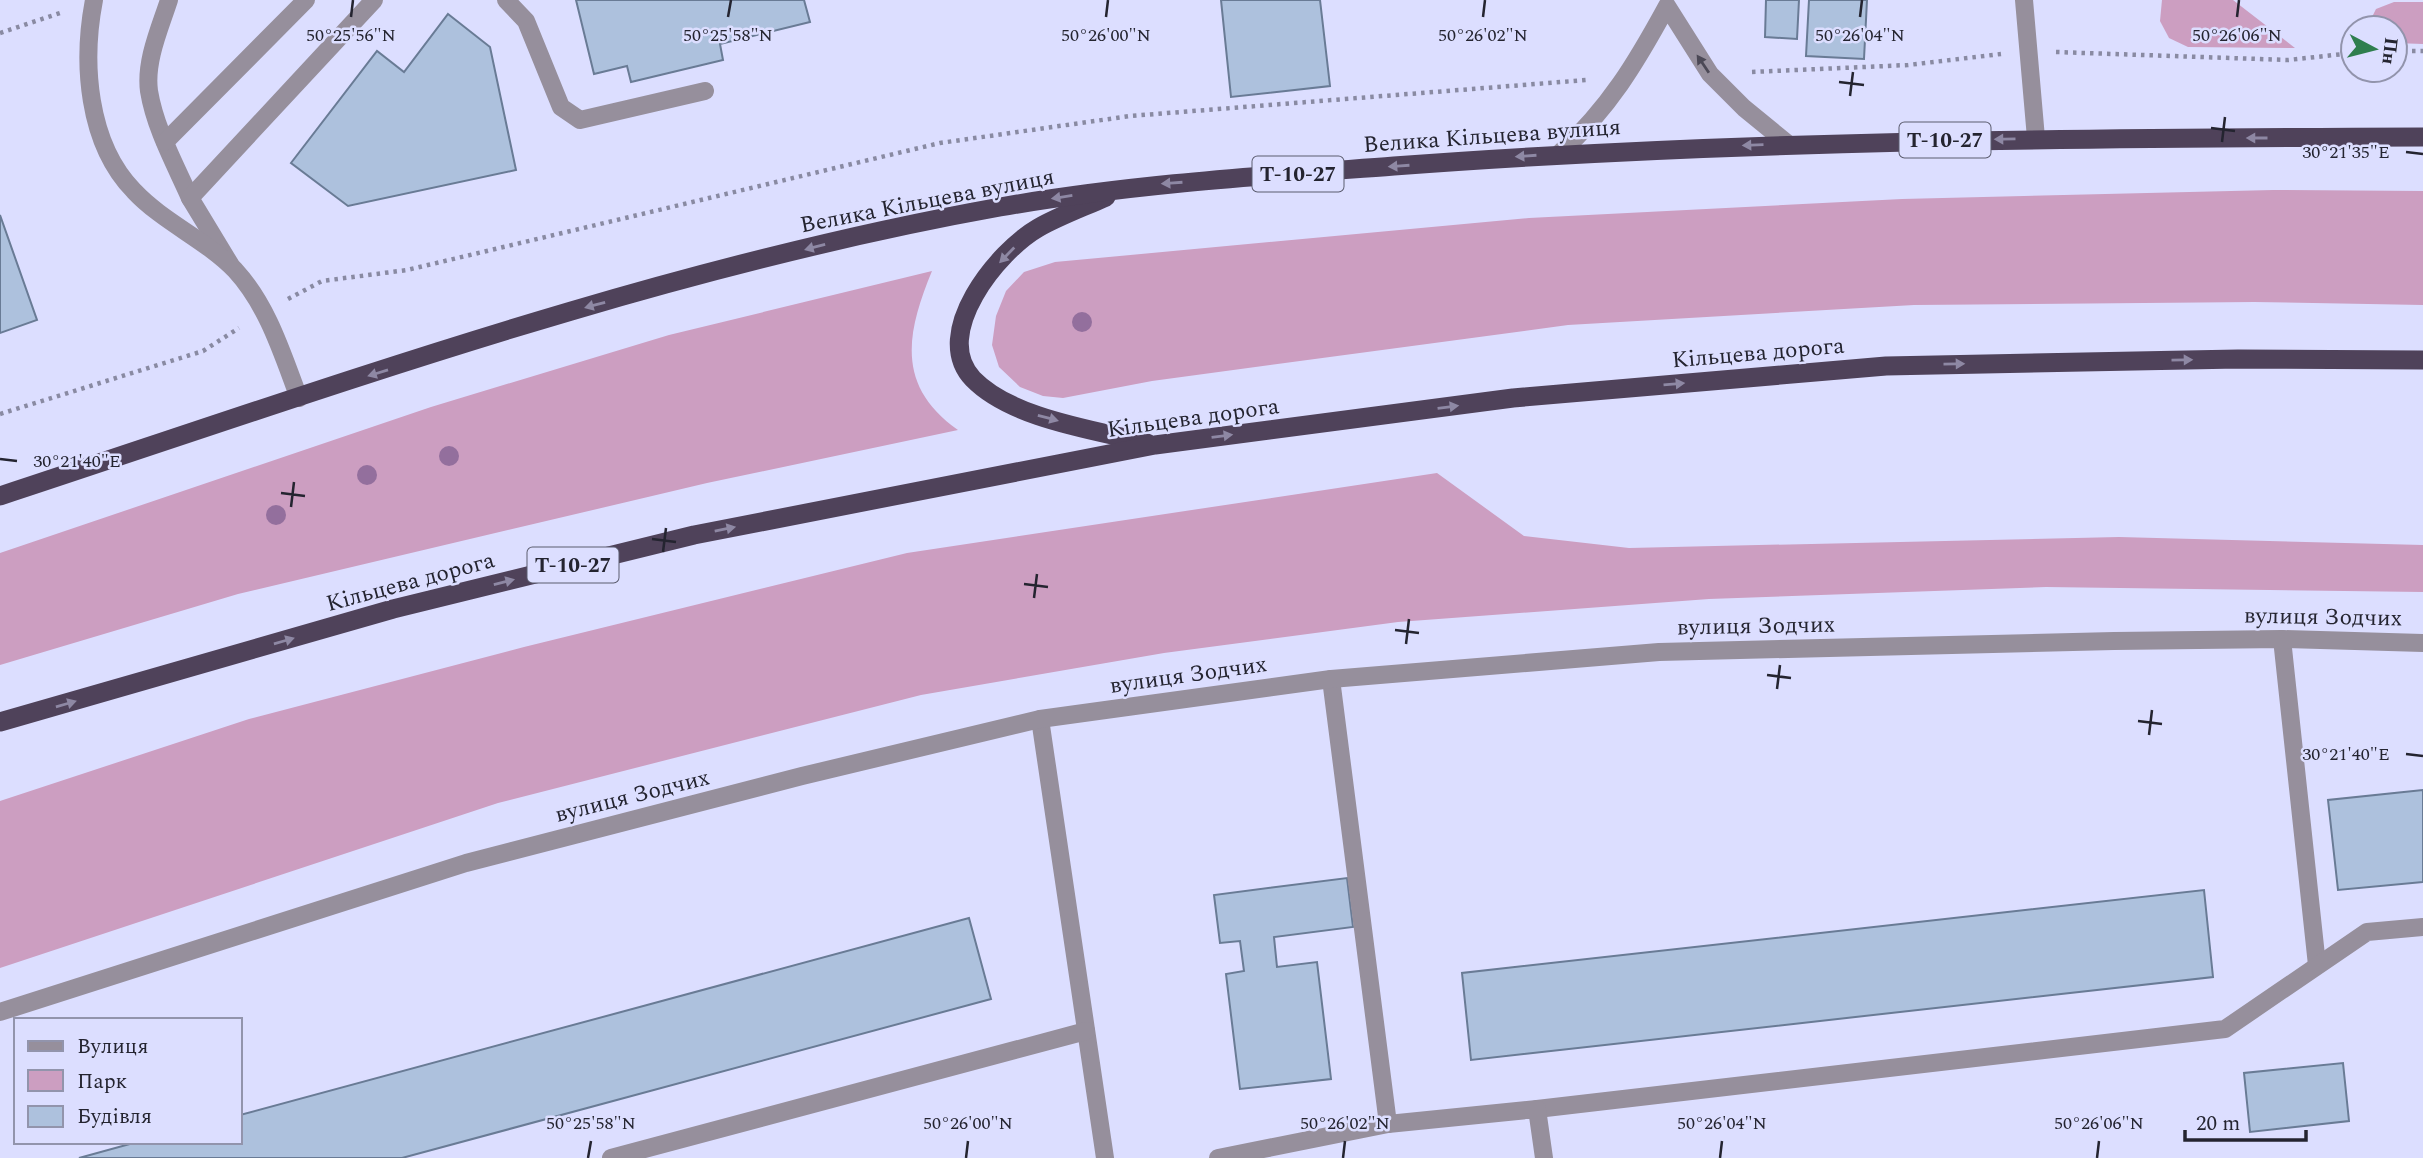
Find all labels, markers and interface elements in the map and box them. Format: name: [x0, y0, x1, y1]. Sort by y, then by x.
north arrow: [2339, 14, 2409, 84]
text: 50°25'56"N: [306, 22, 396, 49]
text: 50°25'58"N: [683, 22, 773, 49]
text: 50°26'00"N: [1061, 22, 1151, 49]
text: 50°26'02"N: [1438, 22, 1528, 49]
text: 50°26'04"N: [1815, 22, 1905, 49]
text: 50°26'06"N: [2192, 22, 2282, 49]
text: Пн: [2373, 36, 2405, 66]
one-way arrow: [1696, 55, 1710, 73]
street label: Велика Кільцева вулиця: [1362, 110, 1622, 163]
road number: Т-10-27: [1899, 122, 1990, 158]
one-way arrow: [2246, 132, 2268, 144]
one-way arrow: [1994, 133, 2016, 145]
text: 30°21'35"E: [2302, 139, 2390, 166]
one-way arrow: [1742, 140, 1764, 151]
one-way arrow: [1514, 151, 1536, 162]
road number: Т-10-27: [1252, 156, 1344, 192]
street label: Велика Кільцева вулиця: [797, 160, 1057, 243]
one-way arrow: [1388, 161, 1410, 172]
one-way arrow: [1161, 178, 1183, 189]
one-way arrow: [1051, 192, 1073, 203]
one-way arrow: [804, 242, 825, 252]
one-way arrow: [998, 247, 1015, 264]
one-way arrow: [584, 300, 606, 311]
street label: Кільцева дорога: [1670, 329, 1846, 378]
one-way arrow: [2171, 354, 2193, 366]
one-way arrow: [1943, 359, 1965, 370]
one-way arrow: [367, 368, 388, 379]
one-way arrow: [1664, 378, 1686, 389]
street label: Кільцева дорога: [1105, 389, 1281, 448]
one-way arrow: [1437, 401, 1459, 412]
one-way arrow: [1038, 413, 1059, 423]
one-way arrow: [1212, 430, 1234, 441]
text: 30°21'40"E: [33, 448, 121, 475]
one-way arrow: [714, 523, 736, 534]
street label: Кільцева дорога: [322, 543, 499, 622]
road number: Т-10-27: [528, 548, 618, 582]
one-way arrow: [493, 576, 515, 587]
street label: вулиця Зодчих: [2244, 599, 2402, 636]
street label: вулиця Зодчих: [1677, 608, 1835, 645]
one-way arrow: [274, 635, 295, 645]
street label: вулиця Зодчих: [1107, 647, 1269, 704]
one-way arrow: [55, 698, 76, 708]
text: 30°21'40"E: [2302, 741, 2390, 768]
street label: вулиця Зодчих: [551, 760, 713, 833]
legend: [14, 1018, 242, 1144]
text: Вулиця: [77, 1031, 148, 1063]
text: Парк: [77, 1066, 128, 1098]
scale bar: [2185, 1098, 2306, 1142]
text: Будівля: [77, 1101, 152, 1133]
text: 20 m: [2196, 1108, 2240, 1140]
text: 50°25'58"N: [546, 1110, 636, 1137]
text: 50°26'00"N: [923, 1110, 1013, 1137]
text: 50°26'02"N: [1300, 1110, 1390, 1137]
text: 50°26'04"N: [1677, 1110, 1767, 1137]
text: 50°26'06"N: [2054, 1110, 2144, 1137]

